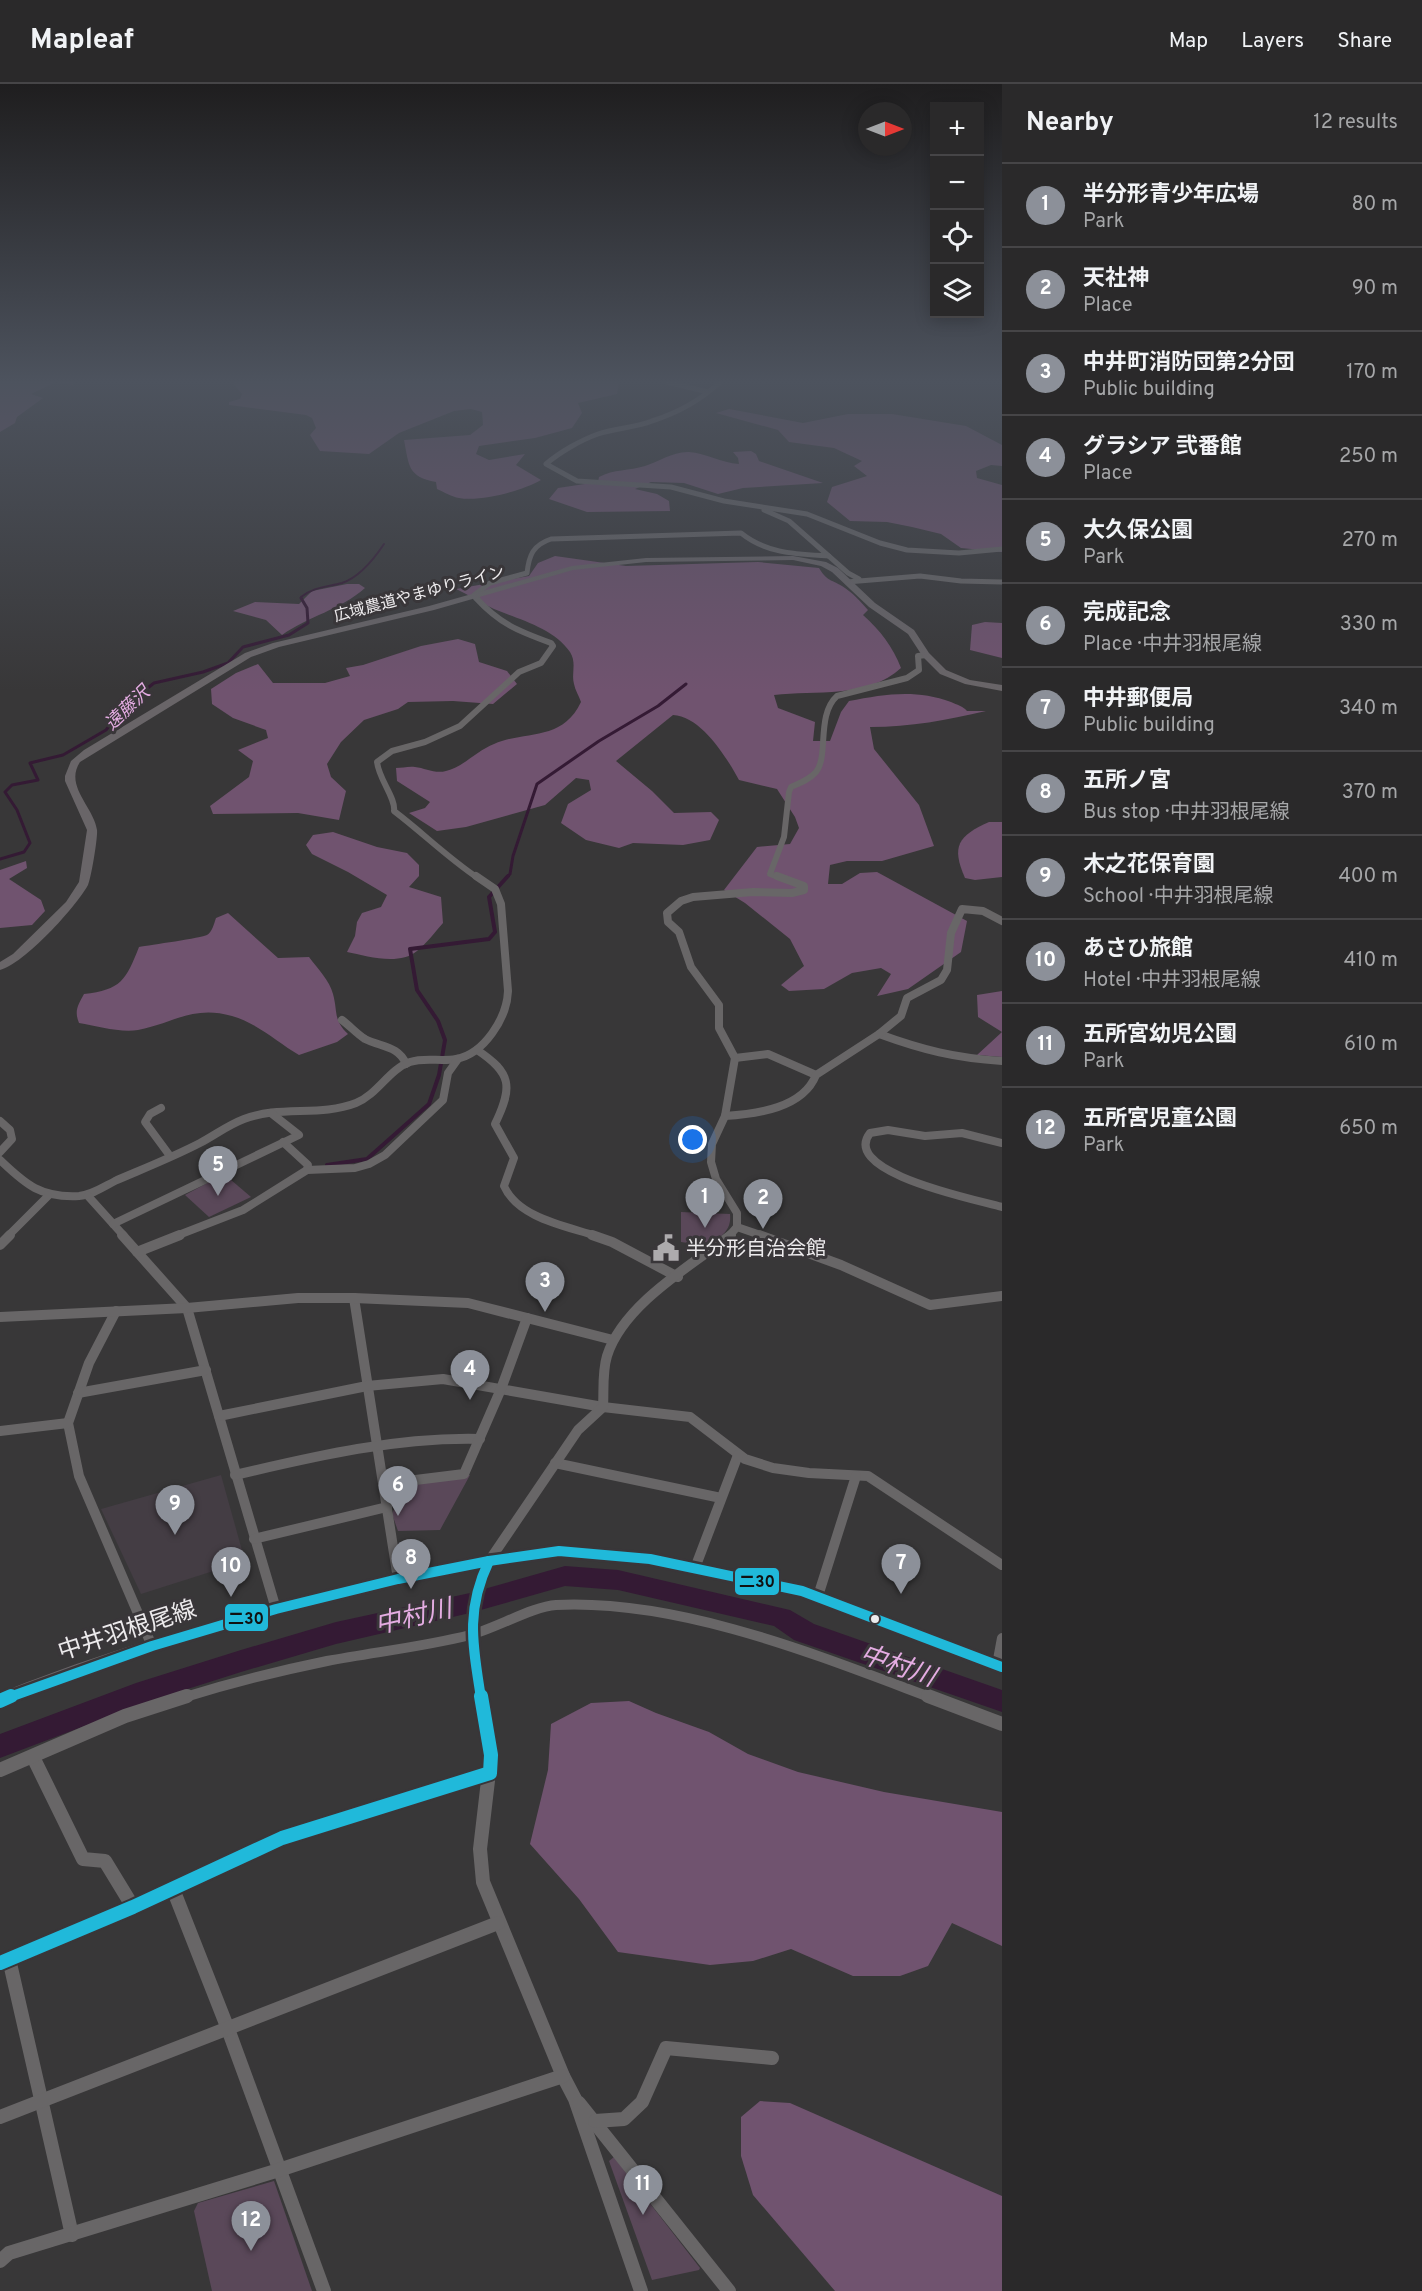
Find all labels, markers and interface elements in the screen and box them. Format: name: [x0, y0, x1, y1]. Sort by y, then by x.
text: Mapleaf: [30, 23, 134, 59]
text: Map: [1169, 28, 1208, 55]
text: Layers: [1241, 28, 1304, 55]
text: Share: [1337, 28, 1392, 55]
north arrow: [858, 102, 912, 156]
map controls: [930, 102, 984, 318]
button: +: [930, 102, 984, 156]
text: Nearby: [1026, 107, 1114, 140]
text: 12 results: [1313, 110, 1398, 136]
button: −: [930, 156, 984, 210]
text: 半分形青少年広場: [1083, 182, 1259, 209]
text: 1: [1042, 192, 1050, 218]
text: 80 m: [1352, 192, 1398, 218]
text: Park: [1083, 209, 1124, 235]
button: locate: [930, 210, 984, 264]
button: layers: [930, 264, 984, 318]
text: 天社神: [1083, 266, 1149, 293]
text: 2: [1039, 276, 1052, 302]
text: 90 m: [1352, 276, 1398, 302]
text: Place: [1083, 293, 1133, 319]
text: 中井町消防団第2分団: [1083, 350, 1294, 377]
text: 3: [1040, 360, 1052, 386]
text: 170 m: [1346, 360, 1398, 386]
text: Public building: [1083, 377, 1215, 403]
text: グラシア 弐番館: [1083, 434, 1242, 461]
text: 4: [1039, 444, 1052, 470]
text: 250 m: [1339, 444, 1398, 470]
text: Place: [1083, 461, 1133, 487]
text: 大久保公園: [1083, 518, 1193, 545]
text: 5: [1039, 528, 1052, 554]
text: 270 m: [1342, 528, 1398, 554]
text: Park: [1083, 545, 1124, 571]
street label: 広域農道やまゆりライン: [332, 562, 507, 627]
text: 完成記念: [1083, 600, 1171, 627]
text: 6: [1039, 612, 1052, 638]
text: 330 m: [1340, 612, 1398, 638]
text: Place · 中井羽根尾線: [1083, 632, 1262, 658]
water label: 遠藤沢: [101, 681, 157, 736]
text: 中井郵便局: [1083, 686, 1193, 713]
text: 7: [1040, 696, 1051, 722]
text: 340 m: [1339, 696, 1398, 722]
text: Public building: [1083, 713, 1215, 739]
text: 五所ノ宮: [1083, 768, 1171, 795]
text: 8: [1039, 780, 1052, 806]
text: 370 m: [1342, 780, 1398, 806]
text: Bus stop · 中井羽根尾線: [1083, 800, 1290, 826]
text: 木之花保育園: [1083, 852, 1215, 879]
text: 9: [1039, 864, 1052, 890]
text: 400 m: [1338, 864, 1398, 890]
text: School · 中井羽根尾線: [1083, 884, 1273, 910]
text: あさひ旅館: [1083, 936, 1193, 963]
text: 10: [1035, 948, 1056, 974]
text: 410 m: [1344, 948, 1398, 974]
text: Hotel · 中井羽根尾線: [1083, 968, 1261, 994]
text: 五所宮幼児公園: [1083, 1022, 1237, 1049]
text: 11: [1038, 1032, 1054, 1058]
text: 610 m: [1344, 1032, 1398, 1058]
text: Park: [1083, 1049, 1124, 1075]
text: 五所宮児童公園: [1083, 1106, 1237, 1133]
text: 12: [1035, 1116, 1056, 1142]
text: 650 m: [1339, 1116, 1398, 1142]
your location: [678, 1125, 707, 1154]
text: Park: [1083, 1133, 1124, 1159]
pin: 5: [198, 1146, 238, 1196]
pin: 1: [686, 1178, 724, 1228]
pin: 2: [744, 1180, 783, 1229]
public building icon: 半分形自治会館: [651, 1233, 681, 1263]
place label: 半分形自治会館: [686, 1237, 826, 1263]
pin: 3: [526, 1262, 564, 1312]
pin: 4: [450, 1350, 490, 1400]
pin: 6: [378, 1466, 418, 1516]
pin: 9: [156, 1486, 195, 1535]
pin: 8: [392, 1540, 430, 1589]
pin: 7: [882, 1544, 920, 1594]
pin: 10: [212, 1548, 250, 1597]
line badge: 二30: [734, 1567, 780, 1596]
text: 二30: [739, 1573, 775, 1593]
water label: 中村川: [372, 1593, 458, 1643]
street label: 中井羽根尾線: [55, 1595, 201, 1668]
line badge: 二30: [224, 1603, 269, 1632]
text: 二30: [228, 1610, 264, 1630]
unlabelled marker: [869, 1613, 881, 1625]
water label: 中村川: [855, 1639, 942, 1697]
pin: 11: [624, 2166, 662, 2215]
pin: 12: [232, 2202, 270, 2251]

